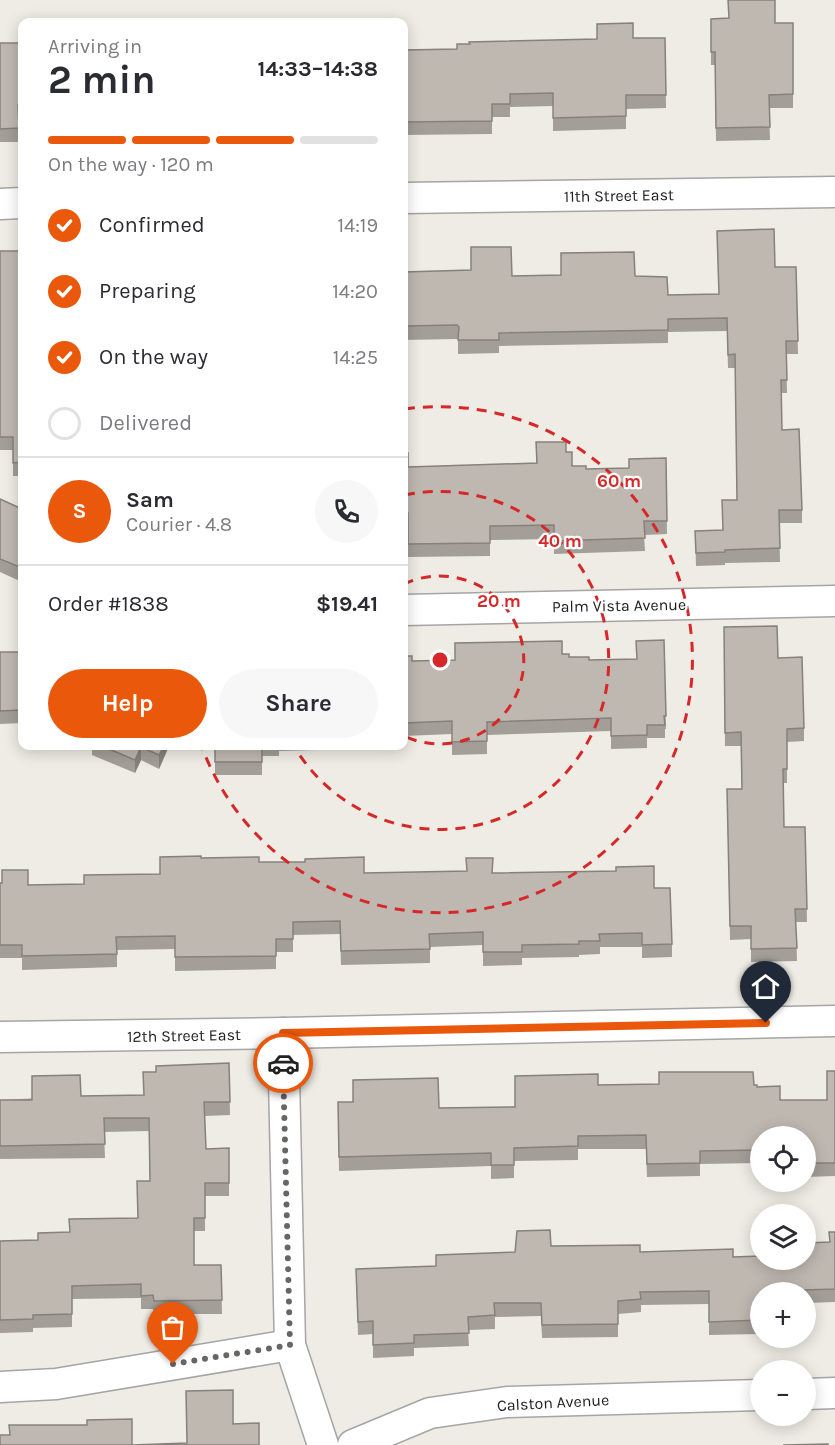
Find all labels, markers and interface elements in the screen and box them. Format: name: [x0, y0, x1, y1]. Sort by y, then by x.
text: Arriving in: [48, 35, 142, 58]
text: 14:33–14:38: [257, 56, 378, 82]
text: 2 min: [48, 57, 156, 103]
text: On the way · 120 m: [48, 153, 214, 176]
street label: 11th Street East: [564, 185, 674, 206]
icon: check: [48, 209, 81, 242]
text: Confirmed: [99, 212, 205, 238]
text: 14:19: [337, 214, 378, 237]
icon: check: [48, 275, 81, 308]
text: Preparing: [99, 278, 196, 304]
text: 14:20: [332, 280, 378, 303]
icon: check: [48, 341, 81, 374]
text: On the way: [99, 344, 208, 370]
text: 14:25: [333, 346, 378, 369]
text: Delivered: [99, 410, 192, 436]
text: 60 m: [597, 470, 641, 492]
button: phone: [315, 480, 378, 543]
text: Sam: [126, 487, 174, 513]
text: S: [72, 498, 87, 524]
text: Courier · 4.8: [126, 513, 232, 536]
text: 40 m: [538, 530, 582, 552]
text: 20 m: [477, 590, 521, 612]
text: Order #1838: [48, 591, 169, 617]
text: $19.41: [316, 591, 378, 617]
street label: Palm Vista Avenue: [552, 595, 686, 616]
centre of rings: [430, 650, 450, 670]
button: Help: [48, 669, 207, 738]
button: Share: [219, 669, 378, 738]
pin: [740, 961, 791, 1023]
icon: home: [749, 970, 782, 1003]
street label: 12th Street East: [127, 1025, 241, 1046]
courier: [253, 1033, 313, 1093]
icon: car: [267, 1047, 300, 1080]
map controls: [750, 1126, 816, 1426]
button: locate: [750, 1126, 816, 1192]
button: layers: [750, 1204, 816, 1270]
button: +: [750, 1282, 816, 1348]
pin: [147, 1302, 198, 1364]
icon: bag: [156, 1311, 189, 1344]
button: −: [750, 1360, 816, 1426]
street label: Calston Avenue: [496, 1390, 610, 1415]

